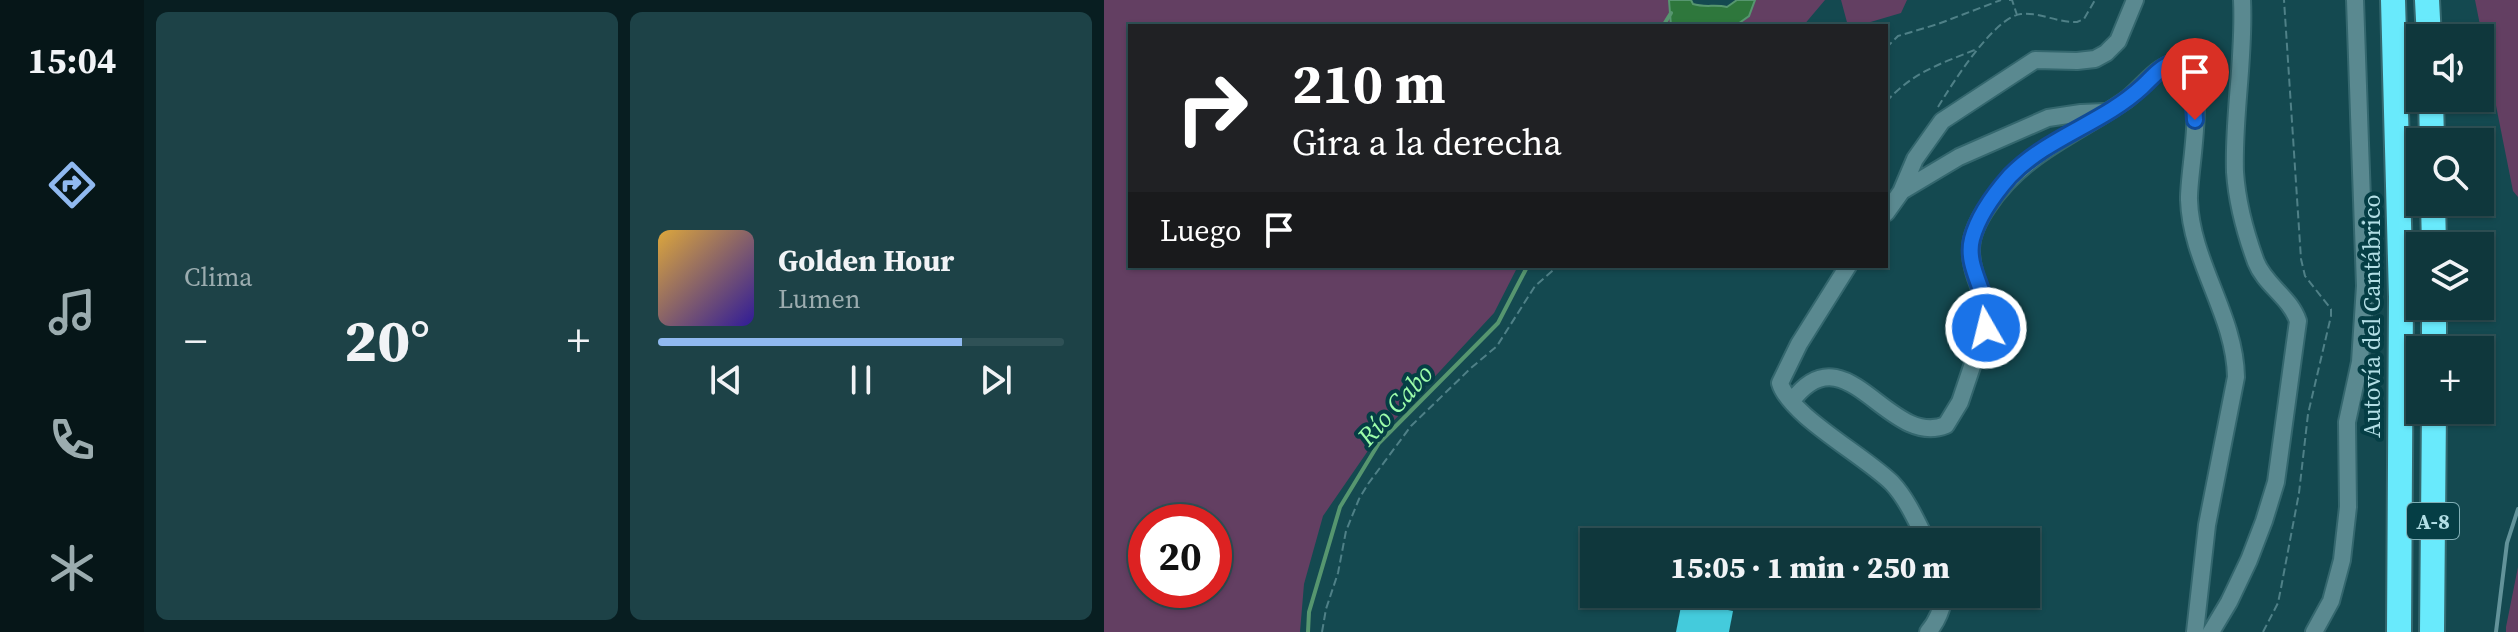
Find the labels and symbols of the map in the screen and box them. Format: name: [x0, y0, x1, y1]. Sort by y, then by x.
pin: [2161, 38, 2229, 120]
street label: Autovía del Cantábrico: [2355, 194, 2388, 438]
position arrow: [1944, 286, 2028, 370]
water label: Río Cabo: [1348, 357, 1441, 454]
road number: A-8: [2407, 503, 2459, 539]
speed limit sign: 20: [1128, 504, 1232, 608]

